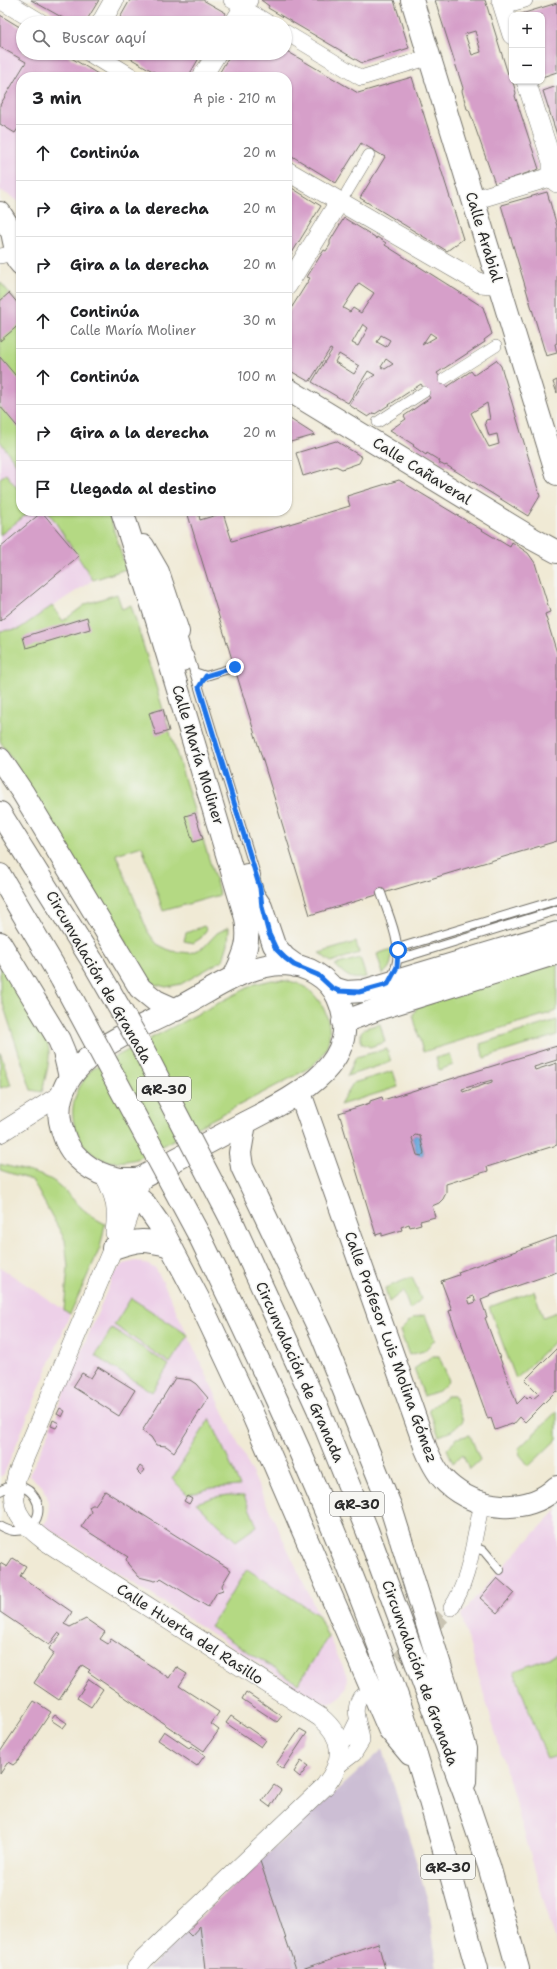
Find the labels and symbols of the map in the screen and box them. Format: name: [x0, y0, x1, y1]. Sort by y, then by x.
street label: Calle Arabial: [461, 189, 507, 285]
street label: Calle Cañaveral: [369, 433, 476, 510]
route end: [226, 658, 244, 676]
street label: Calle María Moliner: [167, 683, 229, 827]
street label: Circunvalación de Granada: [41, 887, 157, 1067]
route start: [389, 941, 407, 959]
road number: GR-30: [137, 1077, 191, 1101]
street label: Calle Profesor Luis Molina Gómez: [340, 1229, 442, 1465]
street label: Circunvalación de Granada: [251, 1278, 349, 1466]
road number: GR-30: [330, 1492, 384, 1516]
street label: Circunvalación de Granada: [377, 1577, 463, 1769]
street label: Calle Huerta del Rasillo: [113, 1579, 267, 1689]
road number: GR-30: [421, 1855, 475, 1879]

